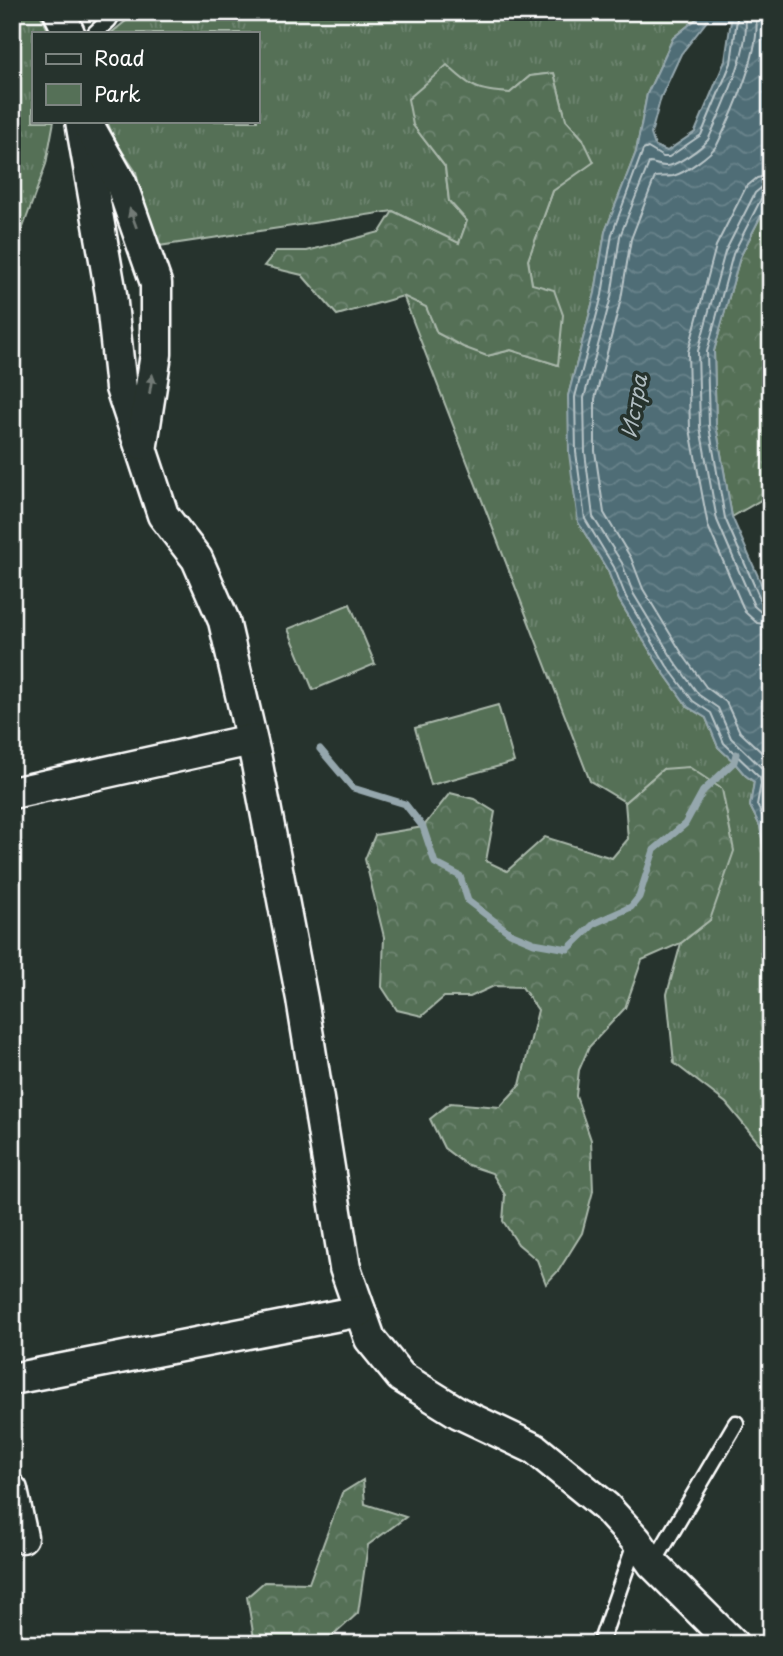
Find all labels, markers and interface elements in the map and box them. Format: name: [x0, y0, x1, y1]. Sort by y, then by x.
legend: [32, 32, 259, 122]
text: Road: [94, 41, 145, 73]
text: Park: [94, 77, 141, 109]
one-way arrow: [128, 208, 139, 229]
water label: Истра: [612, 371, 654, 440]
one-way arrow: [146, 373, 157, 395]

